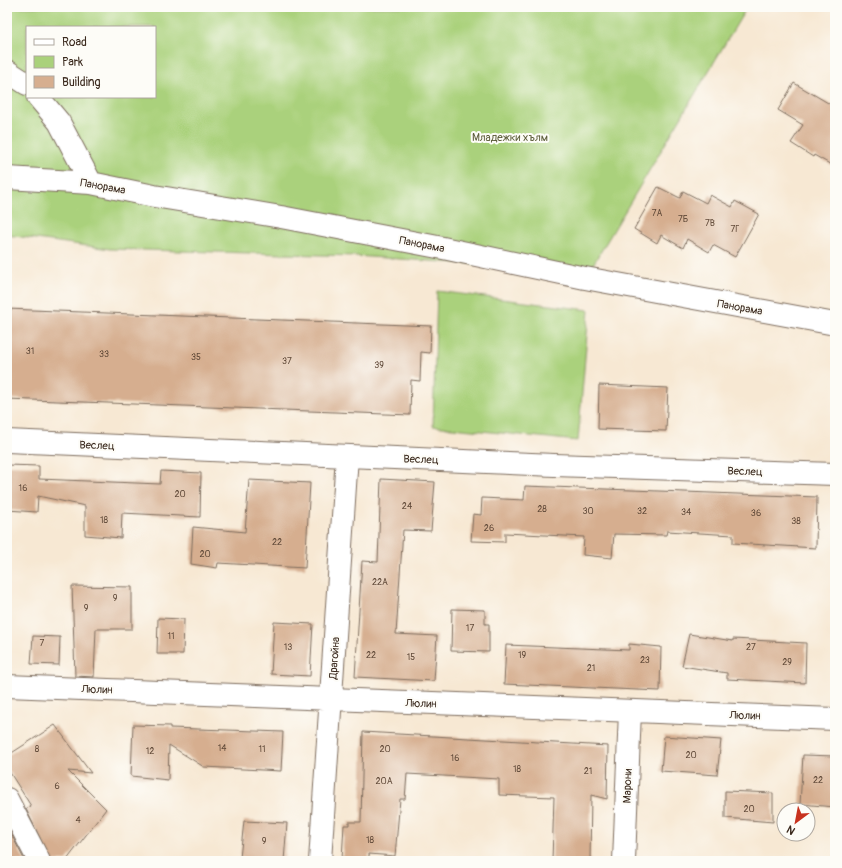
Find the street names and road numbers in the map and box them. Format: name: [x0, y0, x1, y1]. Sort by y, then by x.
street label: Панорама: [79, 176, 127, 197]
street label: Панорама: [398, 234, 446, 255]
street label: Панорама: [716, 297, 764, 318]
street label: Веслец: [79, 438, 115, 453]
street label: Веслец: [403, 452, 439, 467]
street label: Веслец: [727, 464, 763, 479]
street label: Драгойна: [326, 636, 342, 681]
street label: Люлин: [80, 682, 113, 697]
street label: Люлин: [404, 696, 437, 711]
street label: Люлин: [728, 708, 761, 723]
street label: Марони: [620, 768, 635, 803]

